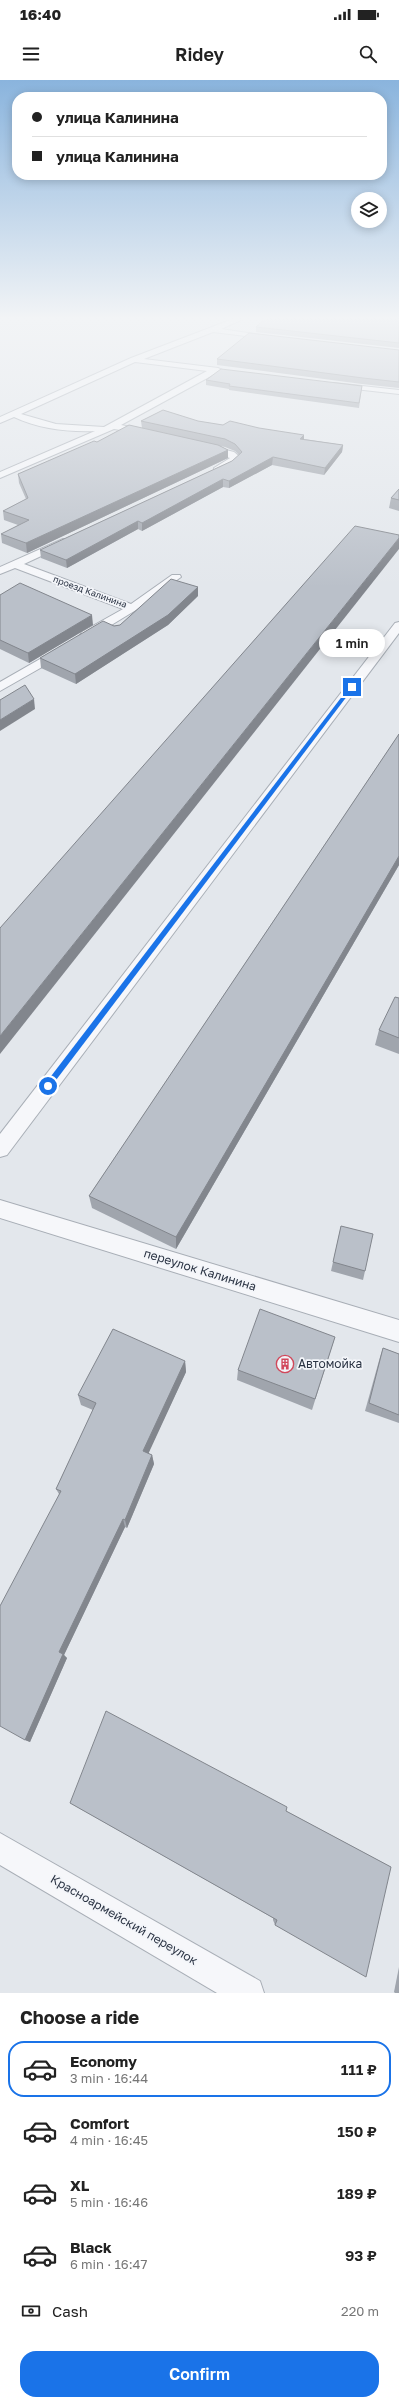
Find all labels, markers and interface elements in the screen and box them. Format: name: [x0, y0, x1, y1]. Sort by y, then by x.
text: 16:40: [20, 5, 61, 23]
icon: menu: [20, 43, 42, 65]
text: Ridey: [175, 43, 224, 65]
icon: search: [357, 43, 379, 65]
text: улица Калинина: [56, 108, 179, 126]
text: улица Калинина: [56, 147, 179, 165]
map controls: [351, 192, 387, 228]
button: layers: [351, 192, 387, 228]
street label: проезд Калинина: [52, 573, 129, 610]
callout: 1 min: [319, 629, 385, 657]
text: 1 min: [336, 635, 368, 651]
route end: [343, 678, 361, 696]
route start: [39, 1077, 57, 1095]
street label: переулок Калинина: [142, 1245, 258, 1294]
building icon: Автомойка: [275, 1354, 295, 1374]
place label: Автомойка: [298, 1356, 362, 1371]
street label: Красноармейский переулок: [48, 1871, 201, 1968]
text: Choose a ride: [20, 2006, 139, 2028]
icon: car: [22, 2051, 58, 2087]
text: Economy: [70, 2052, 137, 2070]
text: 111 ₽: [341, 2060, 377, 2078]
text: 3 min · 16:44: [70, 2070, 148, 2086]
icon: car: [22, 2113, 58, 2149]
text: Comfort: [70, 2114, 129, 2132]
text: 150 ₽: [337, 2122, 377, 2140]
text: 4 min · 16:45: [70, 2132, 148, 2148]
icon: car: [22, 2175, 58, 2211]
text: XL: [70, 2176, 89, 2194]
text: 189 ₽: [337, 2184, 377, 2202]
text: 5 min · 16:46: [70, 2194, 148, 2210]
icon: car: [22, 2237, 58, 2273]
text: Black: [70, 2238, 112, 2256]
text: 93 ₽: [345, 2246, 377, 2264]
text: 6 min · 16:47: [70, 2256, 147, 2272]
icon: cash: [20, 2300, 42, 2322]
text: Cash: [52, 2302, 88, 2320]
text: 220 m: [341, 2303, 379, 2319]
button: Confirm: [20, 2351, 379, 2397]

